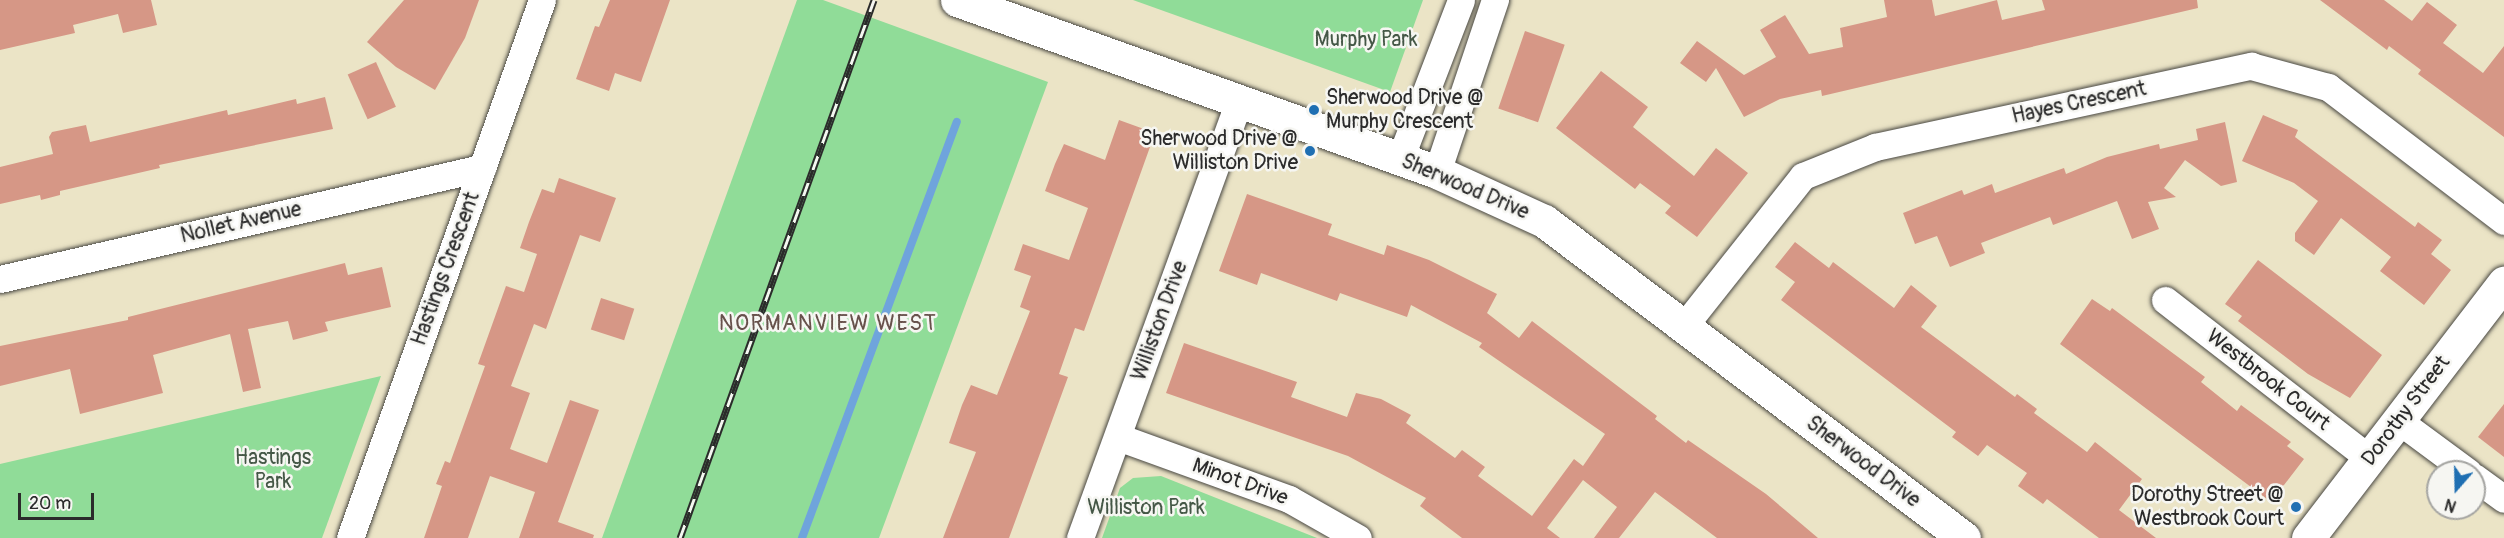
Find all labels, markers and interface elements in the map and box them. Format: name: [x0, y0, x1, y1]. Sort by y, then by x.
park label: Murphy Park: [1314, 27, 1418, 53]
street label: Hayes Crescent: [2010, 76, 2148, 130]
place label: Sherwood Drive @ Murphy Crescent: [1326, 85, 1484, 135]
marker: Sherwood Drive @ Murphy Crescent: [1307, 103, 1321, 117]
place label: Sherwood Drive @ Williston Drive: [1140, 126, 1298, 176]
marker: Sherwood Drive @ Williston Drive: [1303, 144, 1317, 158]
street label: Sherwood Drive: [1397, 149, 1533, 225]
street label: Hastings Crescent: [407, 189, 485, 349]
street label: Nollet Avenue: [178, 197, 304, 249]
street label: Williston Drive: [1127, 258, 1193, 384]
district label: NORMANVIEW WEST: [719, 311, 937, 337]
street label: Westbrook Court: [2201, 324, 2335, 436]
street label: Dorothy Street: [2356, 351, 2456, 471]
street label: Sherwood Drive: [1801, 411, 1925, 513]
park label: Hastings Park: [235, 445, 311, 495]
street label: Minot Drive: [1189, 453, 1291, 511]
north arrow: [2426, 460, 2486, 520]
scale bar: [21, 481, 98, 519]
place label: Dorothy Street @ Westbrook Court: [2131, 482, 2284, 532]
text: 20 m: [29, 492, 71, 515]
text: N: [2442, 494, 2459, 516]
park label: Williston Park: [1087, 495, 1205, 521]
marker: Dorothy Street @ Westbrook Court: [2289, 500, 2303, 514]

